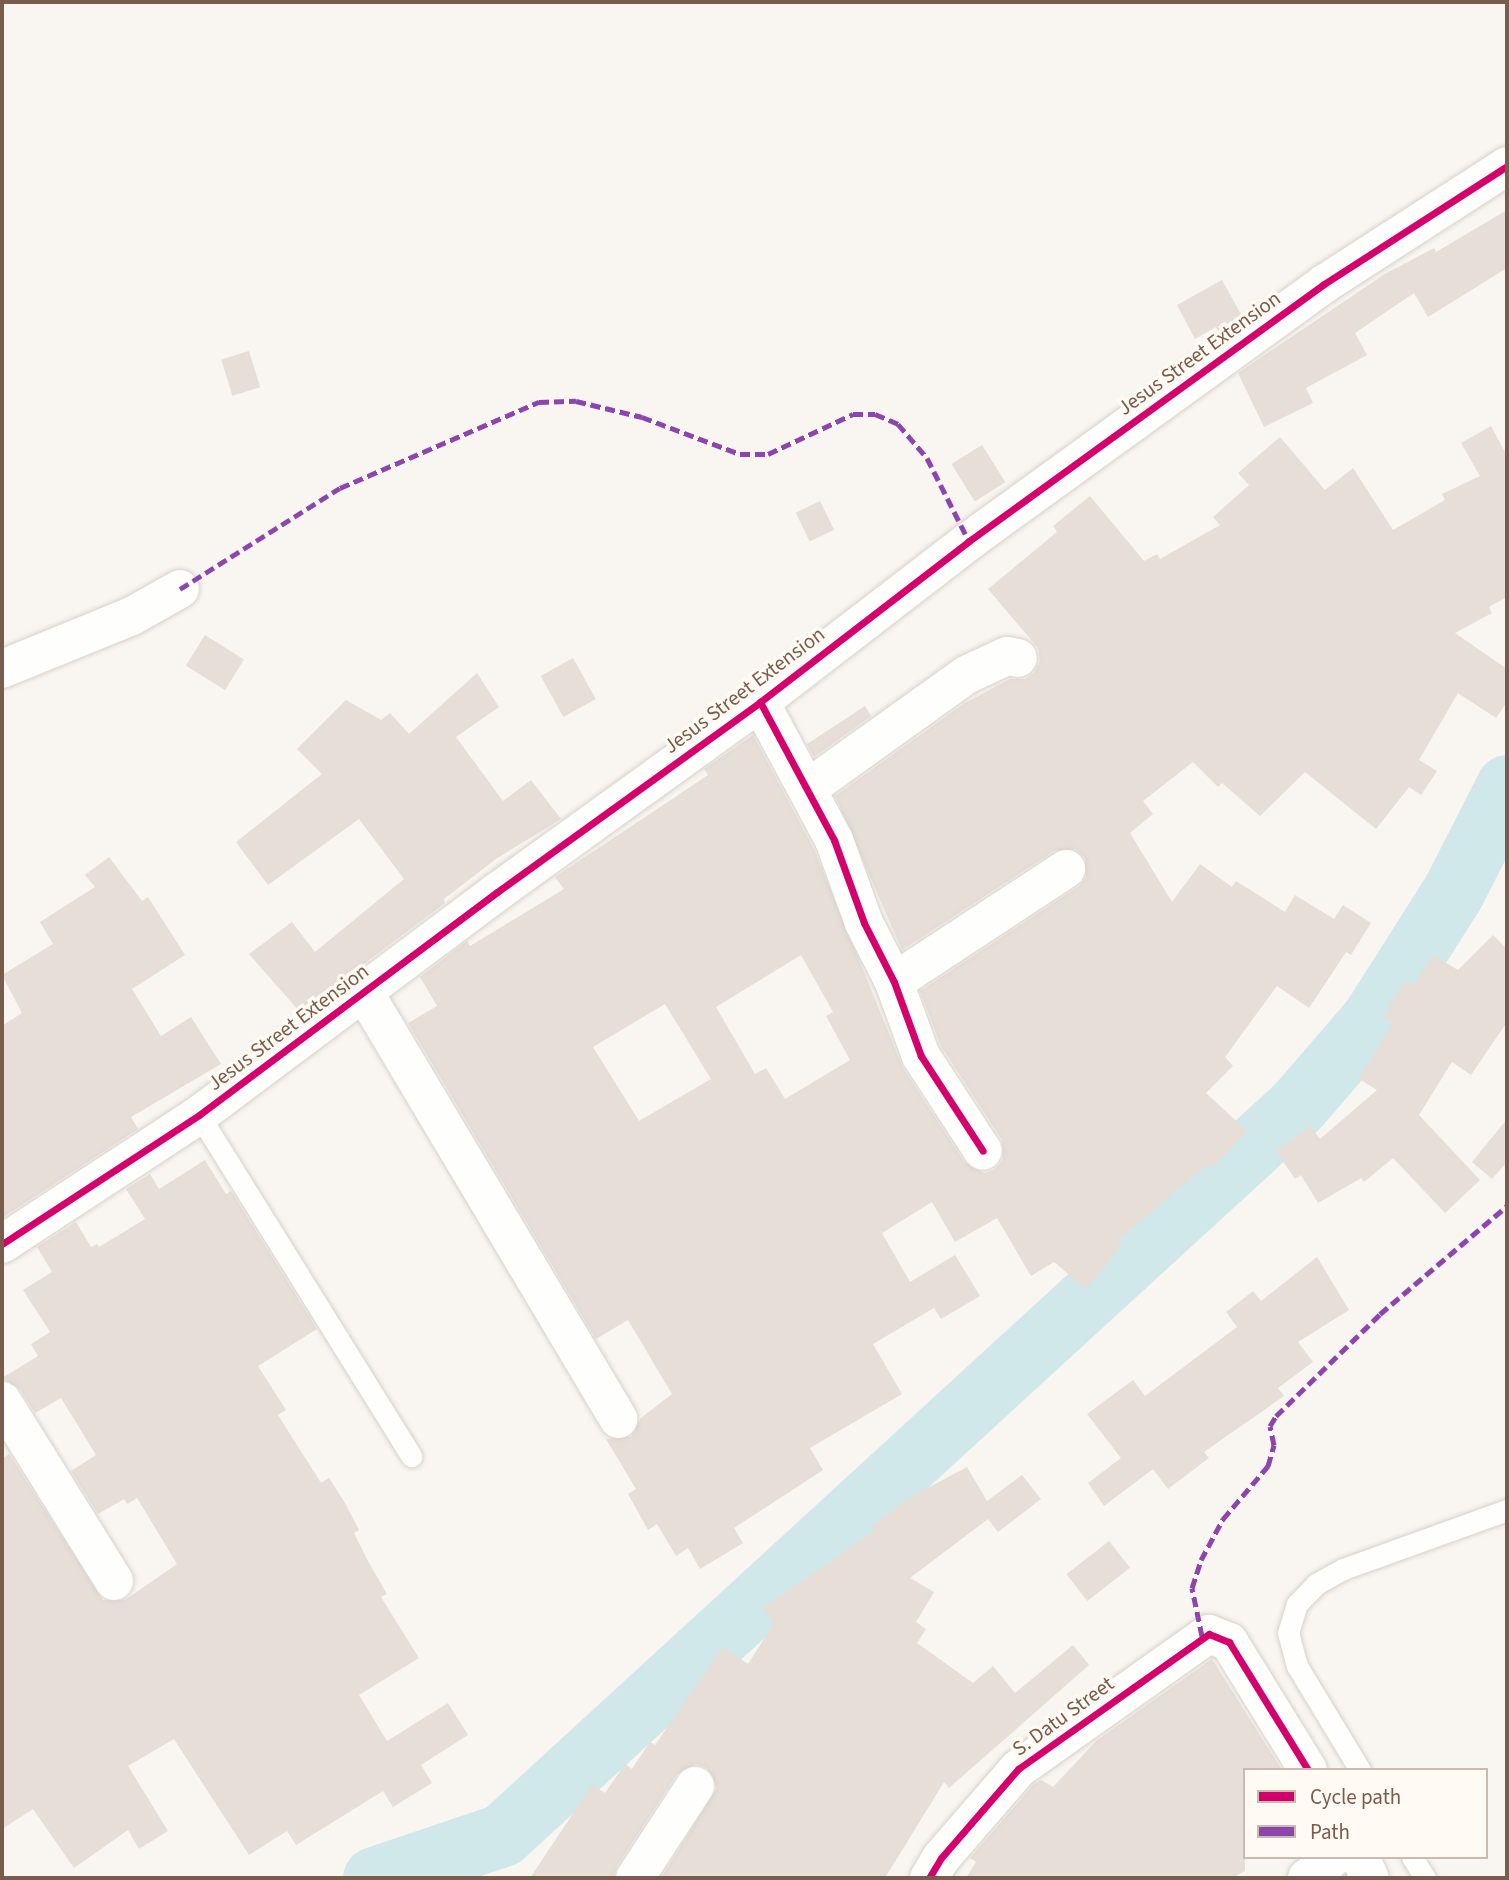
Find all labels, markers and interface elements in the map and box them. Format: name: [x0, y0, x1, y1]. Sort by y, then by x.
street label: Jesus Street Extension: [1113, 285, 1285, 421]
street label: Jesus Street Extension: [658, 621, 830, 759]
street label: Jesus Street Extension: [202, 958, 374, 1096]
street label: S. Datu Street: [1007, 1671, 1119, 1761]
legend: [1243, 1768, 1488, 1859]
text: Cycle path: [1310, 1782, 1401, 1812]
text: Path: [1310, 1817, 1350, 1847]

